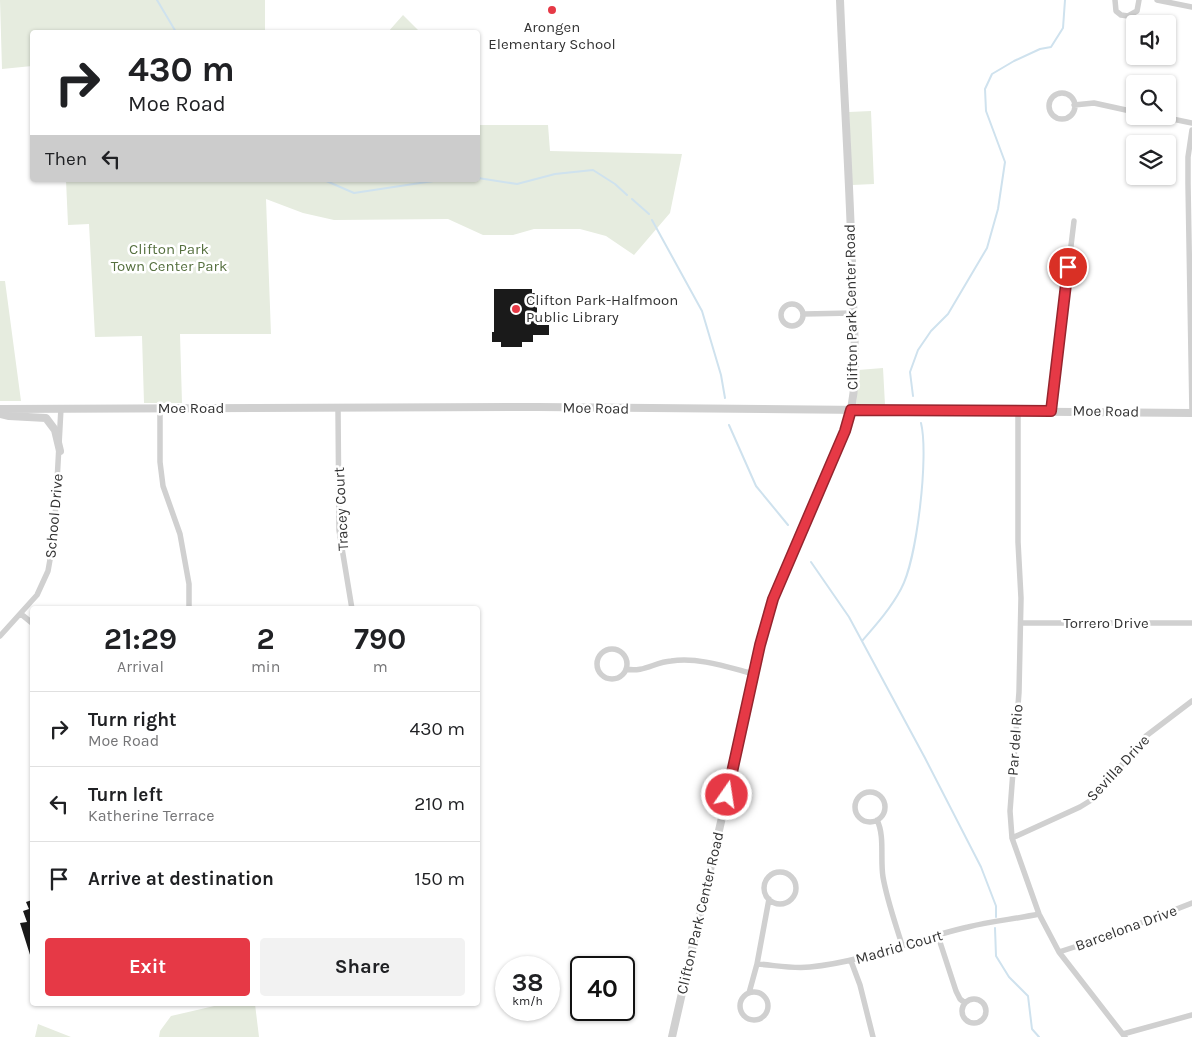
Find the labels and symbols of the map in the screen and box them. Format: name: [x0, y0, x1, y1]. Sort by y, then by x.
marker: Arongen Elementary School: [546, 4, 558, 16]
place label: Arongen Elementary School: [488, 18, 616, 53]
street label: Clifton Park Center Road: [841, 224, 861, 390]
park label: Clifton Park Town Center Park: [111, 240, 227, 275]
pin: [1047, 246, 1089, 288]
place label: Clifton Park-Halfmoon Public Library: [526, 291, 678, 326]
marker: Clifton Park-Halfmoon Public Library: [510, 303, 522, 315]
street label: Moe Road: [562, 398, 630, 418]
street label: Moe Road: [158, 399, 224, 417]
street label: Moe Road: [1072, 401, 1140, 421]
street label: Tracey Court: [330, 466, 352, 551]
street label: School Drive: [41, 473, 67, 559]
street label: Torrero Drive: [1063, 614, 1149, 632]
street label: Par del Rio: [1004, 704, 1026, 776]
street label: Sevilla Drive: [1083, 731, 1153, 805]
position arrow: [700, 768, 752, 820]
street label: Clifton Park Center Road: [673, 830, 727, 996]
street label: Barcelona Drive: [1073, 901, 1179, 955]
street label: Madrid Court: [853, 926, 945, 968]
speed limit sign: 40: [570, 956, 635, 1021]

